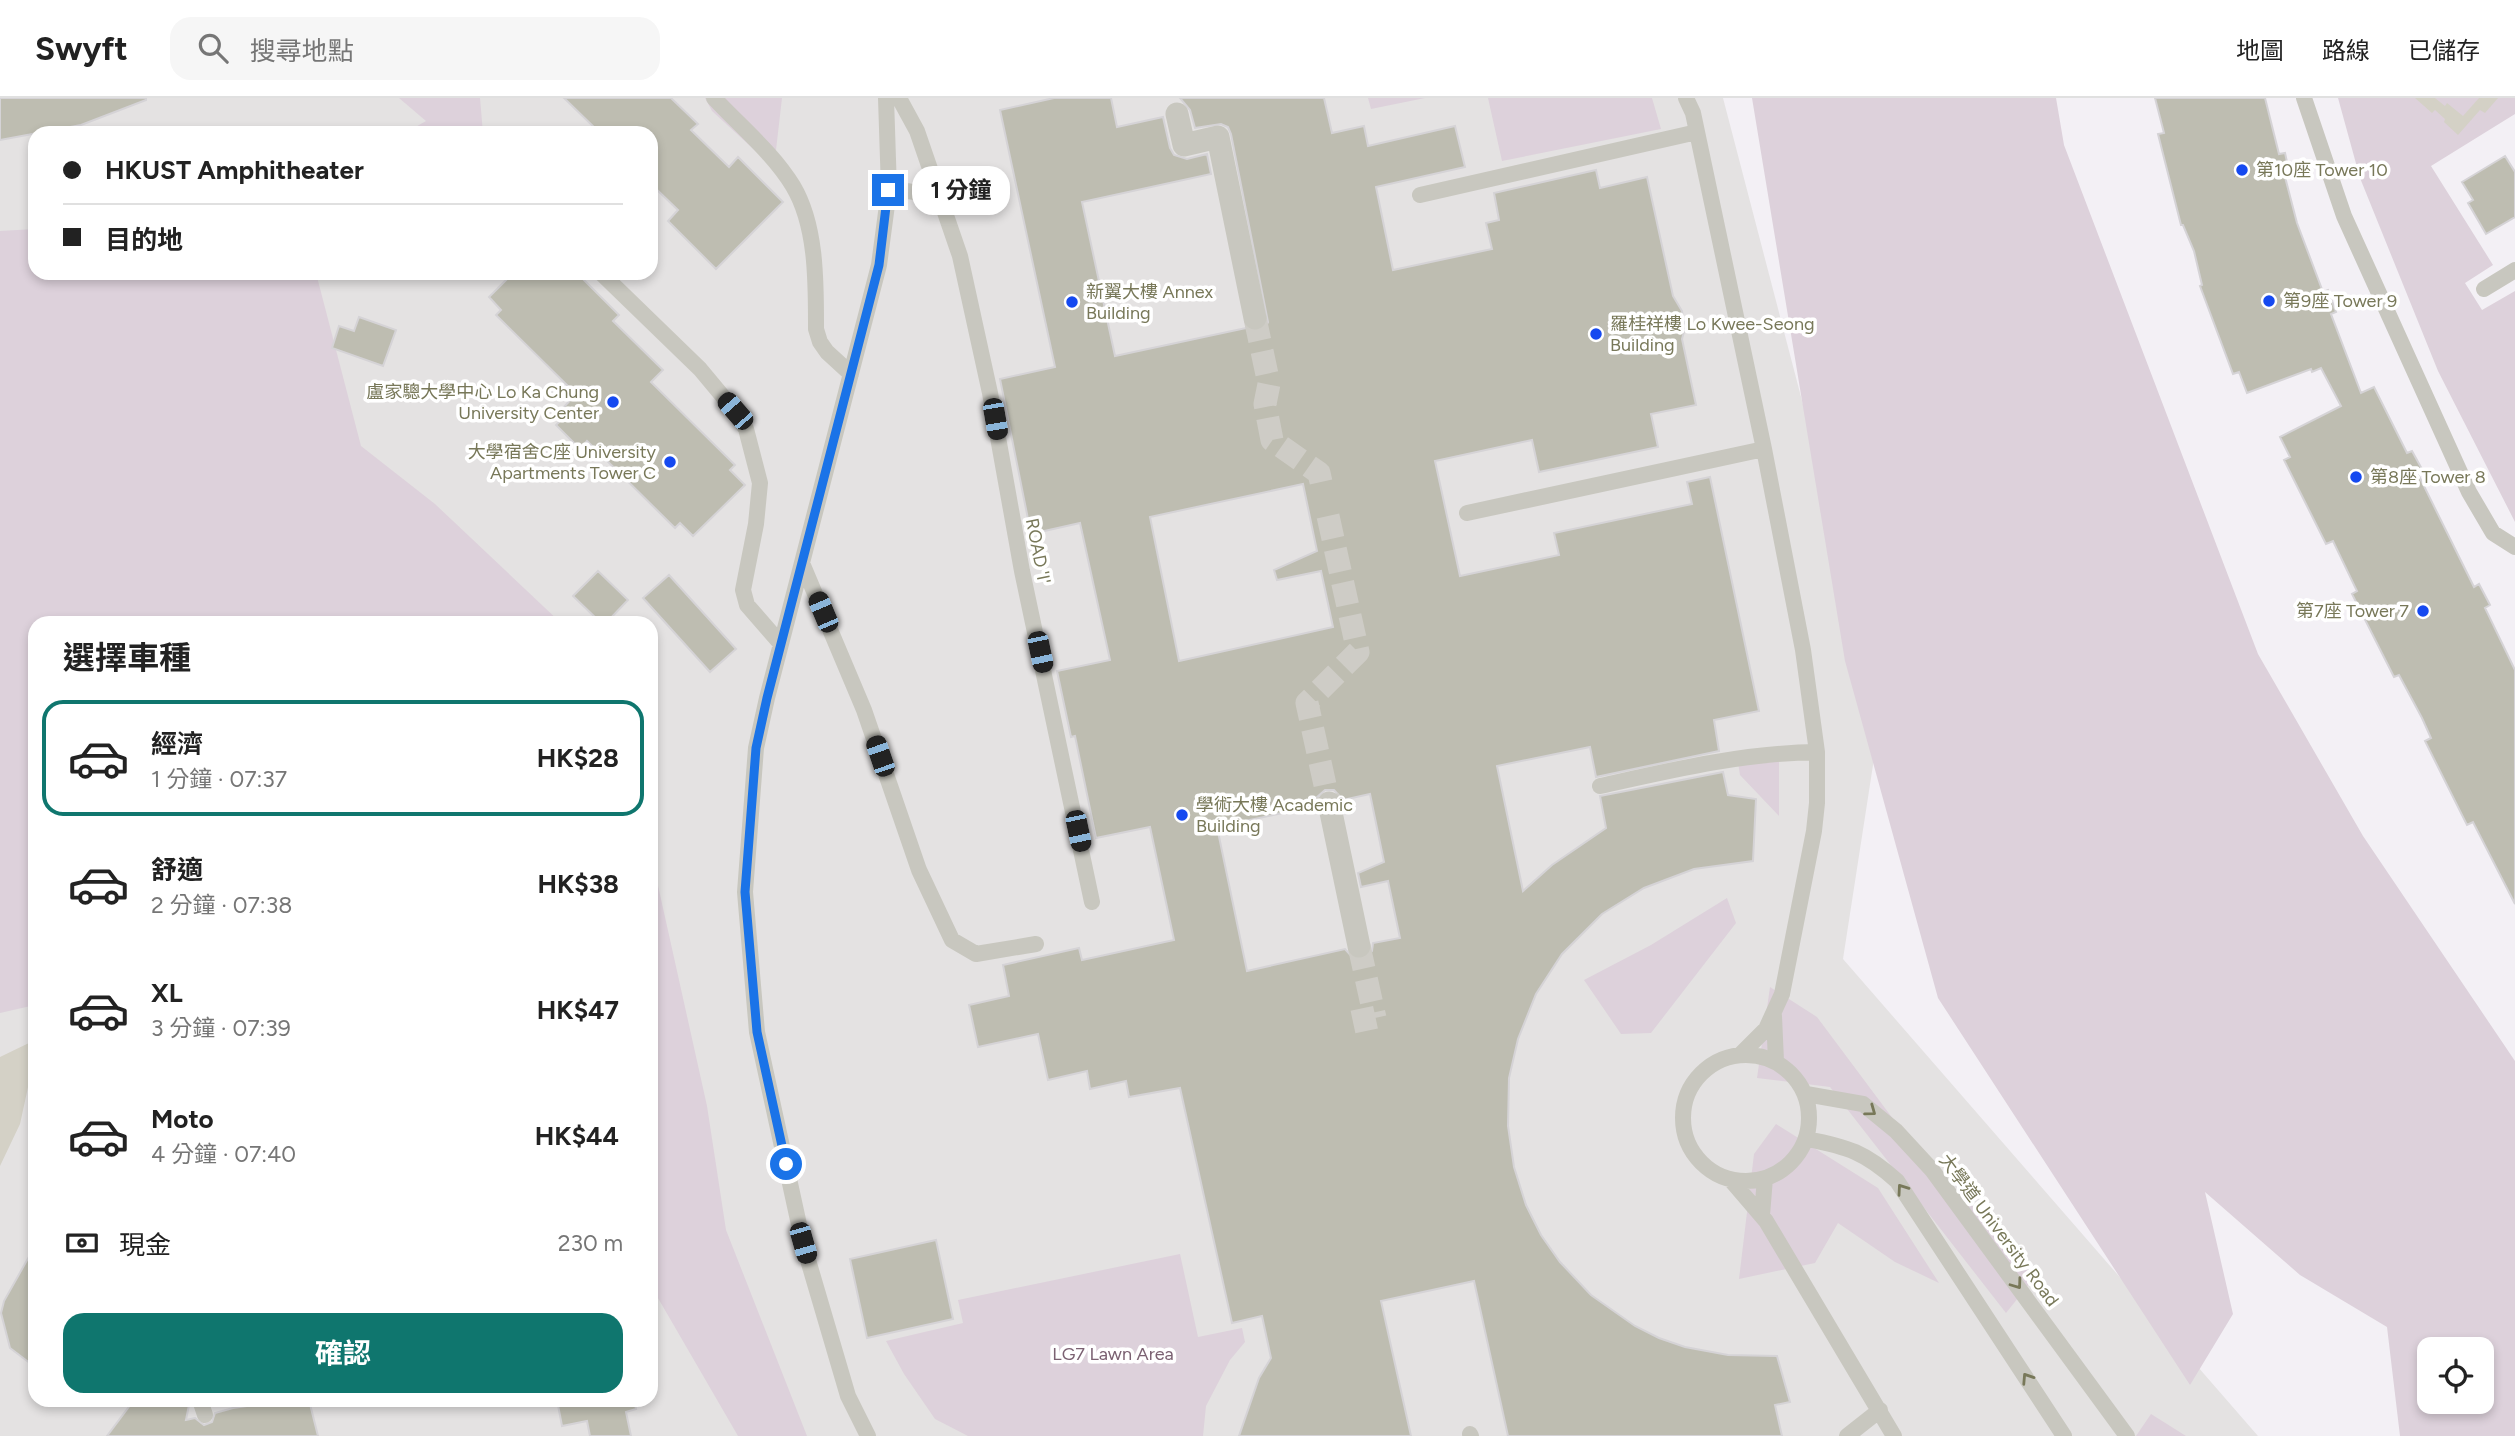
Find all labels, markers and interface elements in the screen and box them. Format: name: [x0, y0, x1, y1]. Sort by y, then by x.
search box: [170, 17, 660, 80]
text: Swyft: [35, 29, 128, 68]
icon: search: [194, 29, 232, 67]
text: 搜尋地點: [250, 35, 354, 67]
text: 地圖: [2236, 36, 2284, 65]
text: 路線: [2322, 36, 2370, 65]
text: 已儲存: [2408, 36, 2480, 65]
text: HKUST Amphitheater: [105, 154, 364, 186]
place label: 第10座 Tower 10: [2256, 159, 2388, 181]
marker: 第10座 Tower 10: [2234, 162, 2250, 178]
callout: 1 分鐘: [912, 166, 1010, 214]
route end: [872, 174, 904, 206]
text: 1 分鐘: [930, 176, 992, 204]
text: 目的地: [105, 224, 183, 256]
place label: 新翼大樓 Annex Building: [1086, 281, 1213, 324]
place label: 第9座 Tower 9: [2283, 290, 2397, 312]
marker: 第9座 Tower 9: [2261, 293, 2277, 309]
marker: 新翼大樓 Annex Building: [1064, 294, 1080, 310]
place label: 羅桂祥樓 Lo Kwee-Seong Building: [1610, 313, 1815, 356]
marker: 羅桂祥樓 Lo Kwee-Seong Building: [1588, 326, 1604, 342]
place label: 盧家驄大學中心 Lo Ka Chung University Center: [366, 381, 599, 424]
car: [714, 388, 757, 434]
marker: 盧家驄大學中心 Lo Ka Chung University Center: [605, 394, 621, 410]
car: [982, 396, 1009, 442]
place label: 大學宿舍C座 University Apartments Tower C: [468, 441, 657, 484]
marker: 大學宿舍C座 University Apartments Tower C: [662, 454, 678, 470]
place label: 第8座 Tower 8: [2370, 466, 2486, 488]
marker: 第8座 Tower 8: [2348, 469, 2364, 485]
street label: ROAD 'I': [1021, 516, 1055, 586]
car: [806, 589, 841, 635]
place label: 第7座 Tower 7: [2296, 600, 2409, 622]
marker: 第7座 Tower 7: [2415, 603, 2431, 619]
car: [1026, 629, 1055, 675]
text: 選擇車種: [63, 639, 191, 677]
icon: car: [67, 727, 130, 790]
text: 經濟: [151, 728, 203, 760]
car: [864, 733, 897, 779]
text: HK$28: [537, 742, 619, 774]
text: 1 分鐘 · 07:37: [151, 765, 287, 793]
place label: 學術大樓 Academic Building: [1196, 794, 1353, 837]
marker: 學術大樓 Academic Building: [1174, 807, 1190, 823]
car: [1064, 808, 1093, 854]
icon: car: [67, 853, 130, 916]
text: 舒適: [151, 854, 203, 886]
text: HK$38: [537, 868, 619, 900]
text: 2 分鐘 · 07:38: [151, 891, 292, 919]
text: XL: [151, 977, 183, 1009]
icon: car: [67, 979, 130, 1042]
text: HK$47: [537, 994, 619, 1026]
text: 3 分鐘 · 07:39: [151, 1014, 291, 1042]
text: Moto: [151, 1103, 214, 1135]
one-way arrow: [1863, 1103, 1875, 1115]
icon: car: [67, 1105, 130, 1168]
text: HK$44: [535, 1120, 619, 1152]
text: 4 分鐘 · 07:40: [151, 1140, 296, 1168]
route start: [770, 1148, 802, 1180]
street label: 大學道 University Road: [1934, 1149, 2064, 1311]
one-way arrow: [1898, 1184, 1910, 1197]
car: [788, 1220, 819, 1266]
icon: cash: [63, 1224, 101, 1262]
text: 現金: [119, 1229, 171, 1261]
text: 230 m: [558, 1229, 623, 1257]
one-way arrow: [2008, 1276, 2021, 1289]
button: 確認: [63, 1313, 623, 1393]
map controls: [2417, 1337, 2494, 1414]
button: locate: [2417, 1337, 2494, 1414]
park label: LG7 Lawn Area: [1052, 1343, 1174, 1365]
one-way arrow: [2023, 1373, 2036, 1386]

